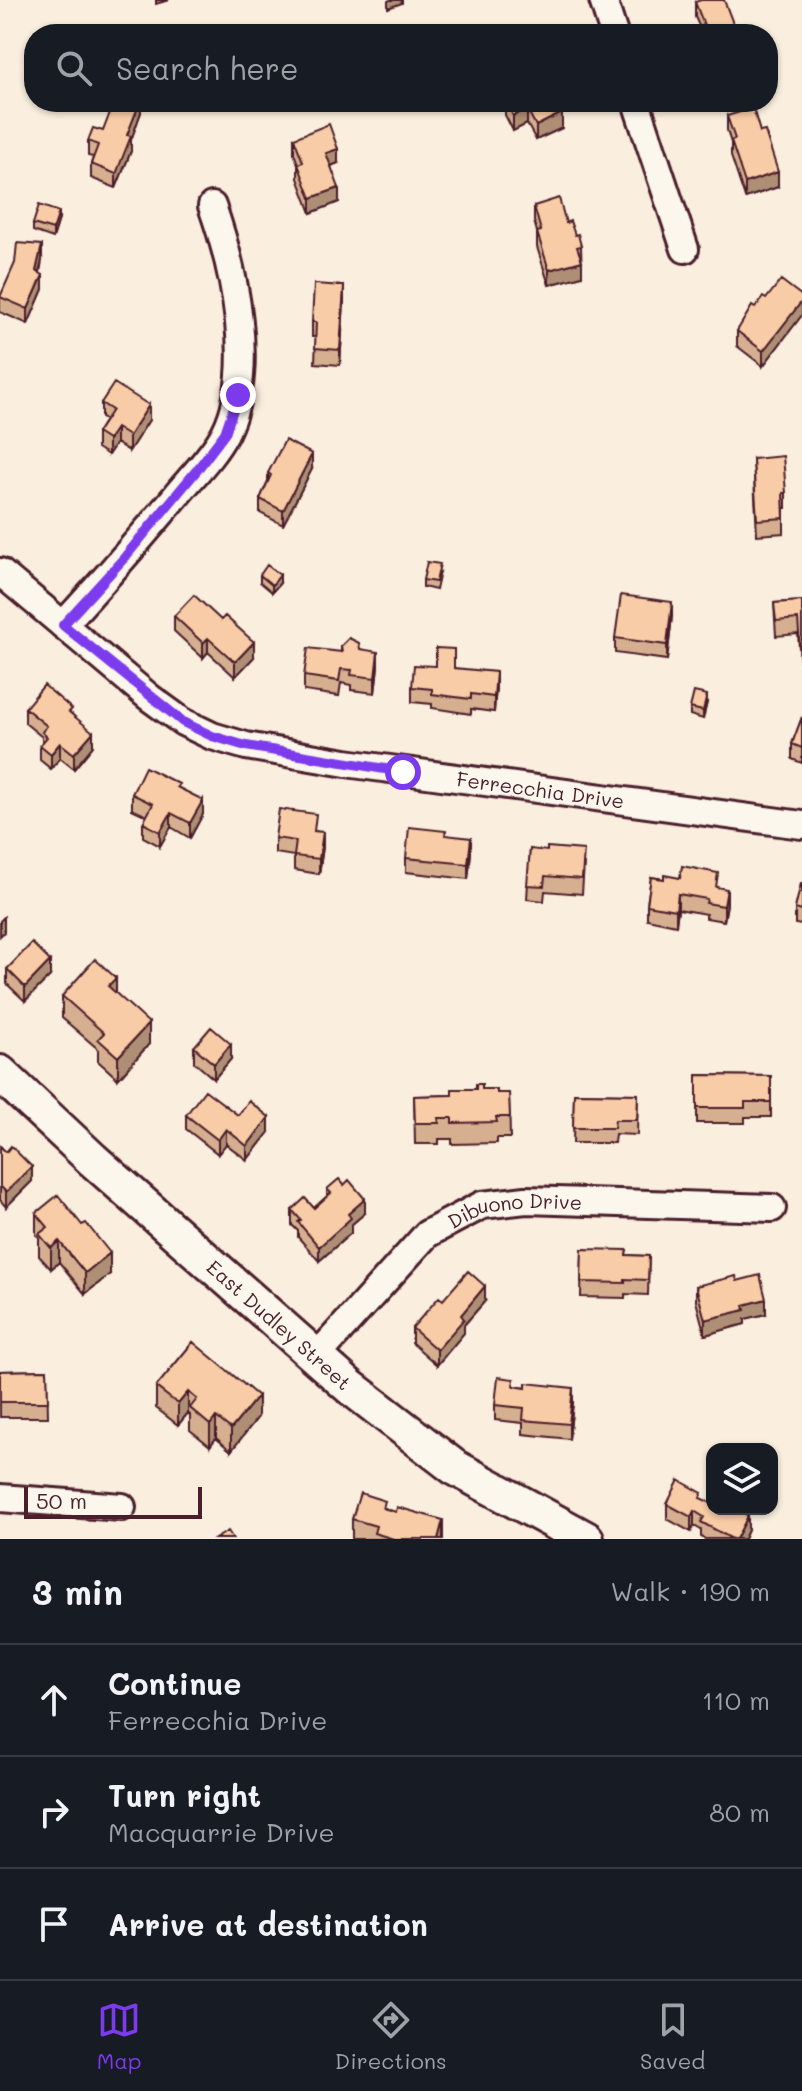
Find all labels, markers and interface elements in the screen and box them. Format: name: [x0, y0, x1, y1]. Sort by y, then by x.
search box: [24, 24, 778, 112]
icon: search: [52, 46, 96, 90]
text: Search here: [116, 48, 299, 88]
route end: [220, 377, 256, 413]
route start: [385, 754, 421, 790]
street label: Ferrecchia Drive: [455, 765, 626, 814]
street label: Dibuono Drive: [443, 1187, 583, 1234]
street label: East Dudley Street: [202, 1254, 357, 1395]
map controls: [706, 1443, 778, 1515]
button: layers: [706, 1443, 778, 1515]
scale bar: [24, 1483, 202, 1519]
text: 50 m: [36, 1486, 87, 1515]
text: 3 min: [32, 1569, 123, 1614]
text: Walk · 190 m: [611, 1574, 770, 1608]
text: Continue: [108, 1663, 241, 1703]
icon: ahead: [32, 1678, 76, 1722]
text: 110 m: [702, 1683, 770, 1717]
text: Ferrecchia Drive: [108, 1703, 327, 1737]
text: Turn right: [108, 1775, 261, 1815]
icon: right: [32, 1790, 76, 1834]
text: 80 m: [709, 1795, 770, 1829]
text: Macquarrie Drive: [108, 1815, 335, 1849]
icon: arrive: [32, 1902, 76, 1946]
text: Arrive at destination: [108, 1904, 428, 1944]
tab: Map: [97, 1998, 142, 2075]
tab: Directions: [335, 1998, 447, 2075]
tab: Saved: [640, 1998, 705, 2075]

